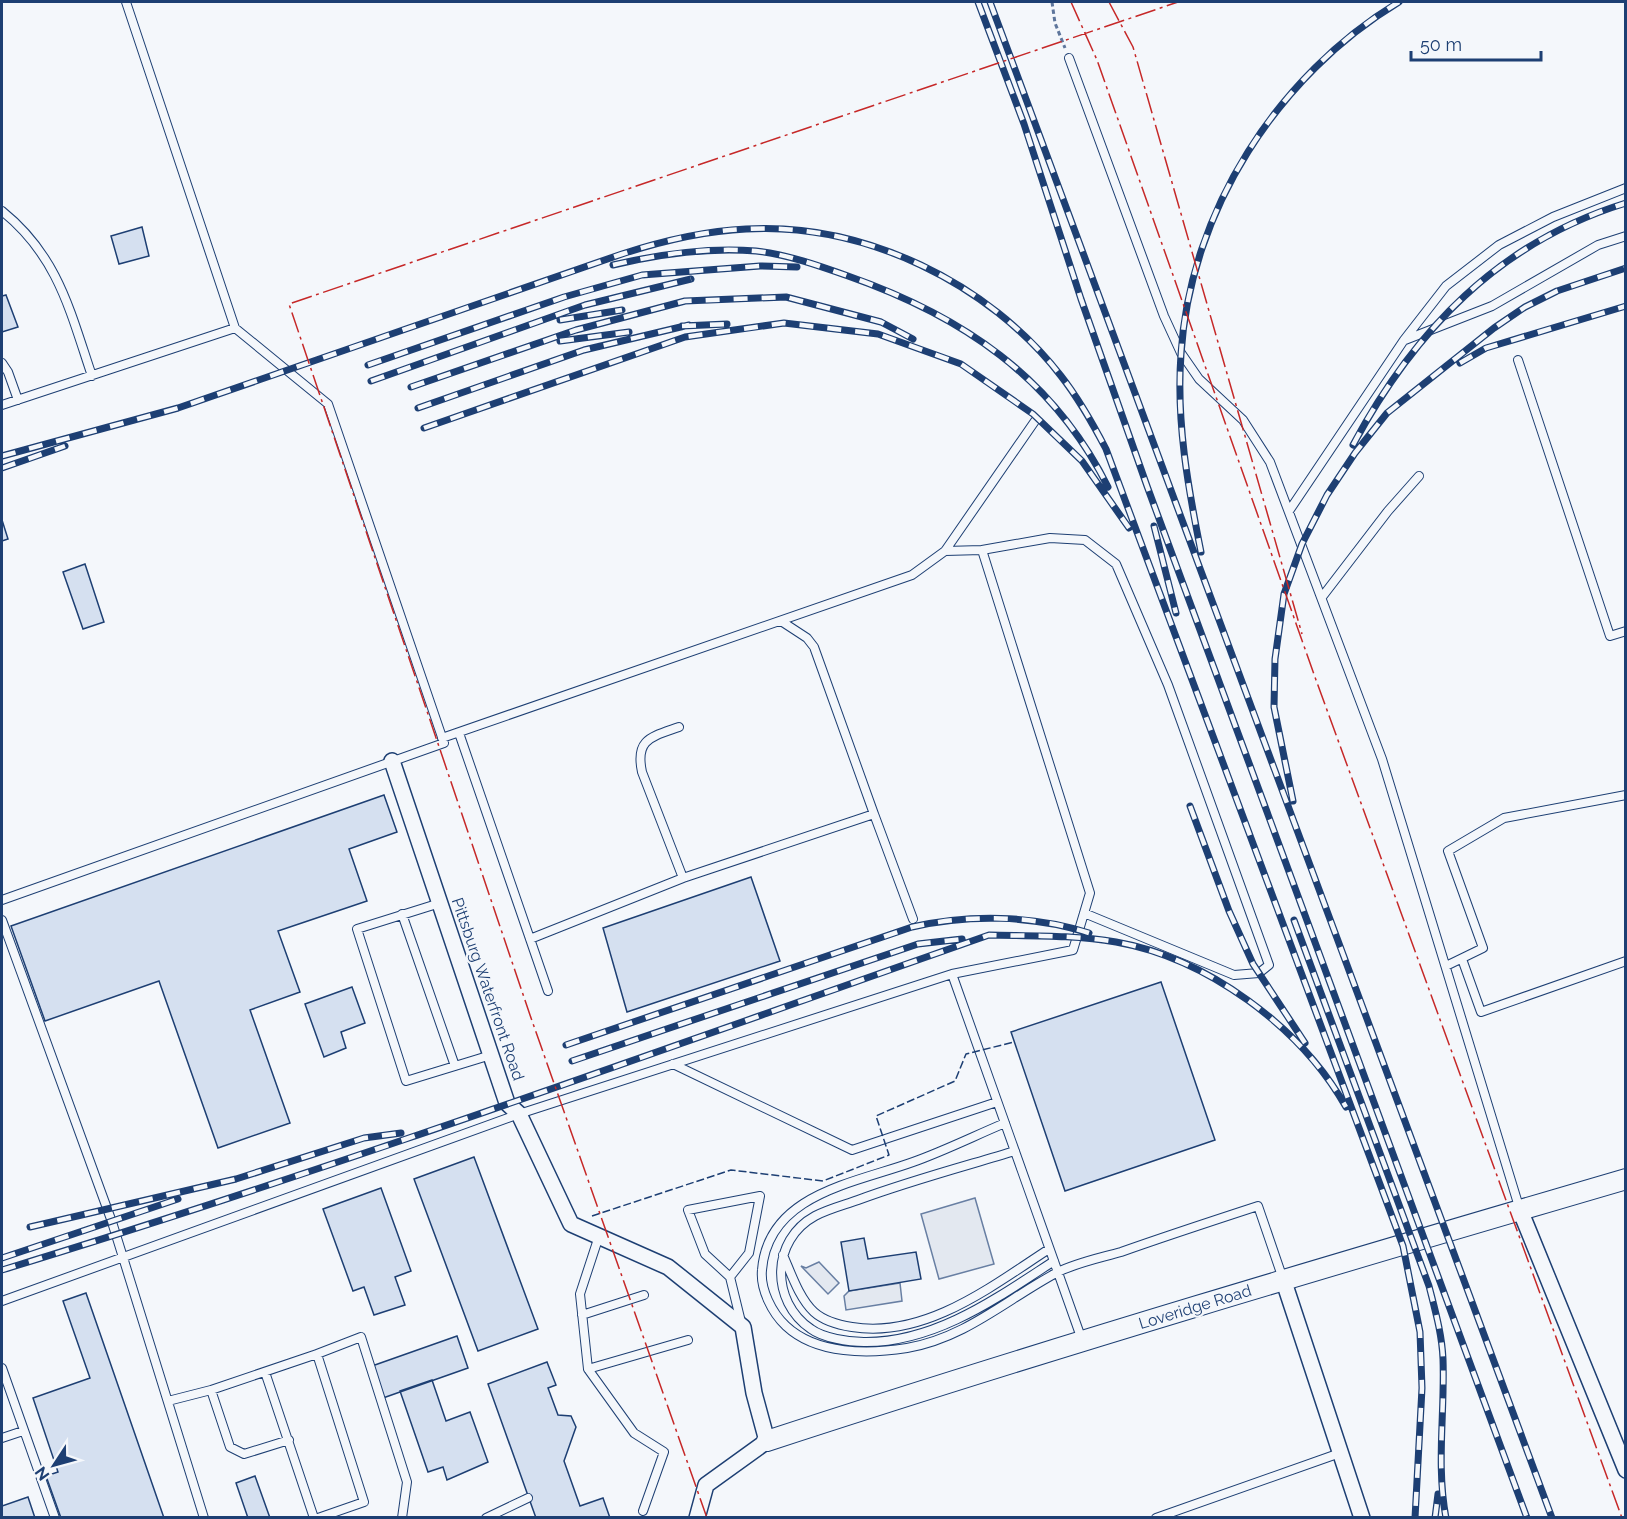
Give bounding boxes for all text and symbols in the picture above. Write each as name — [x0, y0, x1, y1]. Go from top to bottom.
scale bar — [1411, 24, 1542, 62]
text: 50 m — [1420, 34, 1462, 55]
street label: Pittsburg Waterfront Road — [448, 895, 528, 1083]
street label: Loveridge Road — [1136, 1281, 1254, 1333]
north arrow — [24, 1435, 84, 1495]
text: N — [31, 1463, 54, 1484]

